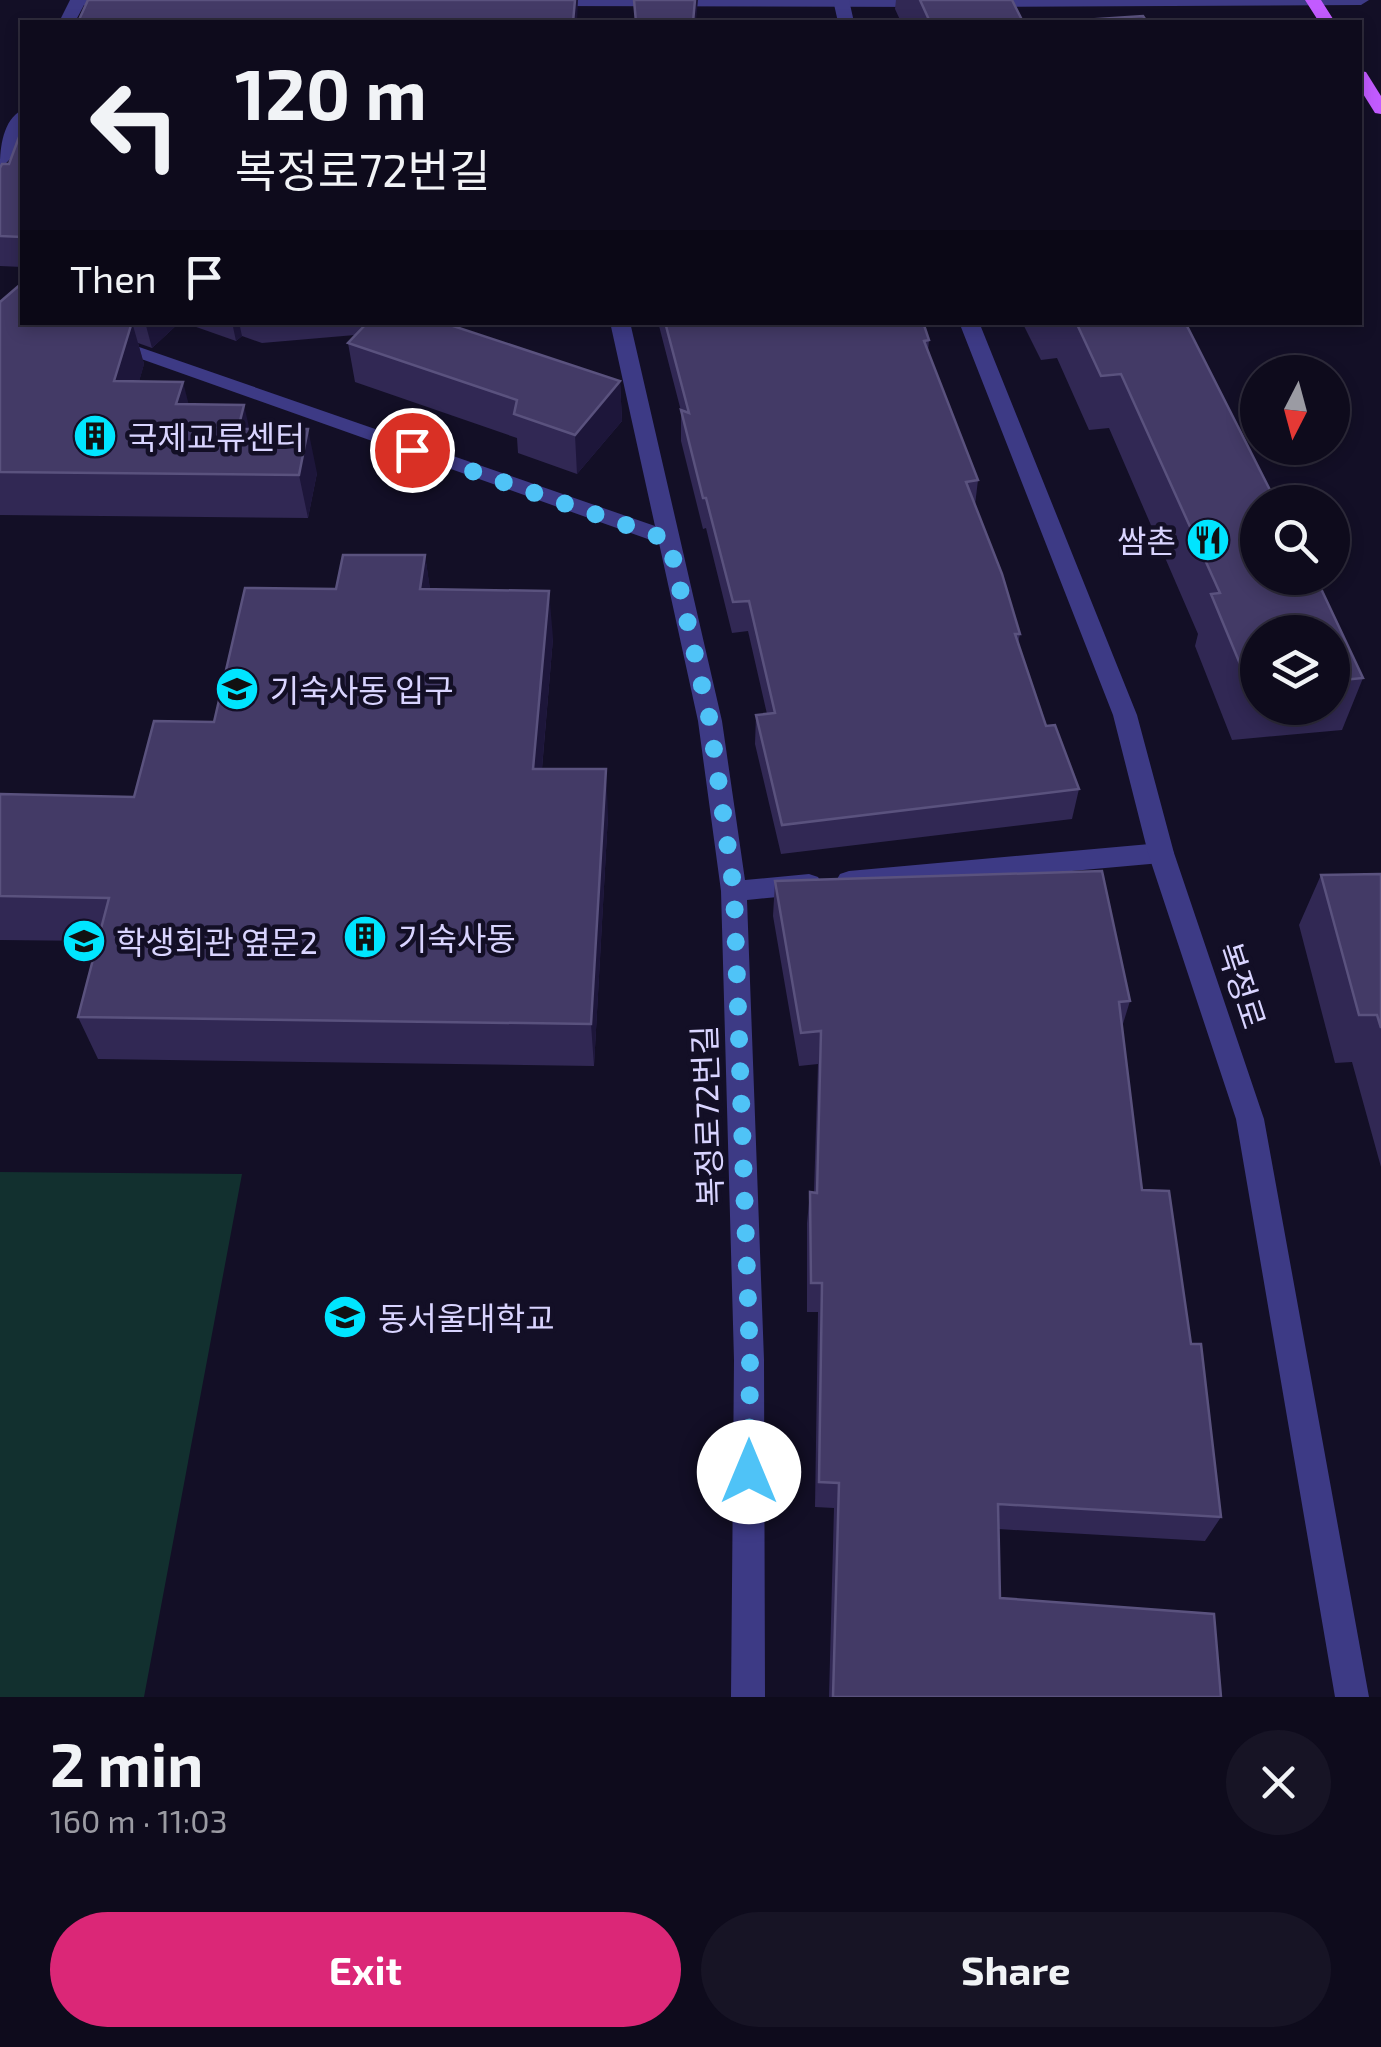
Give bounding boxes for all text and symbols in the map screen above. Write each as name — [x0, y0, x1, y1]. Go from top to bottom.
text: 120 m — [235, 50, 427, 134]
icon: left — [70, 60, 200, 190]
text: 복정로72번길 — [235, 142, 490, 196]
icon: arrive — [177, 250, 232, 305]
text: Then — [70, 255, 157, 301]
north arrow — [1240, 355, 1350, 465]
map controls — [1240, 355, 1350, 725]
pin — [370, 408, 455, 493]
building icon: 국제교류센터 — [72, 413, 118, 459]
place label: 국제교류센터 — [128, 417, 305, 455]
icon: arrive — [385, 423, 440, 478]
button: search — [1240, 485, 1350, 595]
restaurant icon: 쌈촌 — [1185, 517, 1231, 563]
place label: 쌈촌 — [1117, 521, 1176, 559]
button: layers — [1240, 615, 1350, 725]
school or university icon: 기숙사동 입구 — [214, 666, 260, 712]
place label: 기숙사동 입구 — [270, 670, 454, 708]
building icon: 기숙사동 — [342, 914, 388, 960]
school or university icon: 학생회관 옆문2 — [61, 918, 107, 964]
place label: 기숙사동 — [398, 918, 516, 956]
place label: 학생회관 옆문2 — [116, 922, 318, 960]
street label: 복정로 — [1211, 937, 1275, 1033]
street label: 복정로72번길 — [684, 1025, 728, 1207]
school or university icon: 동서울대학교 — [322, 1294, 368, 1340]
place label: 동서울대학교 — [378, 1298, 555, 1336]
position arrow — [697, 1420, 801, 1524]
text: 2 min — [50, 1727, 203, 1799]
button: close — [1226, 1730, 1331, 1835]
text: 160 m · 11:03 — [50, 1801, 227, 1839]
button: Exit — [50, 1912, 681, 2027]
button: Share — [701, 1912, 1331, 2027]

